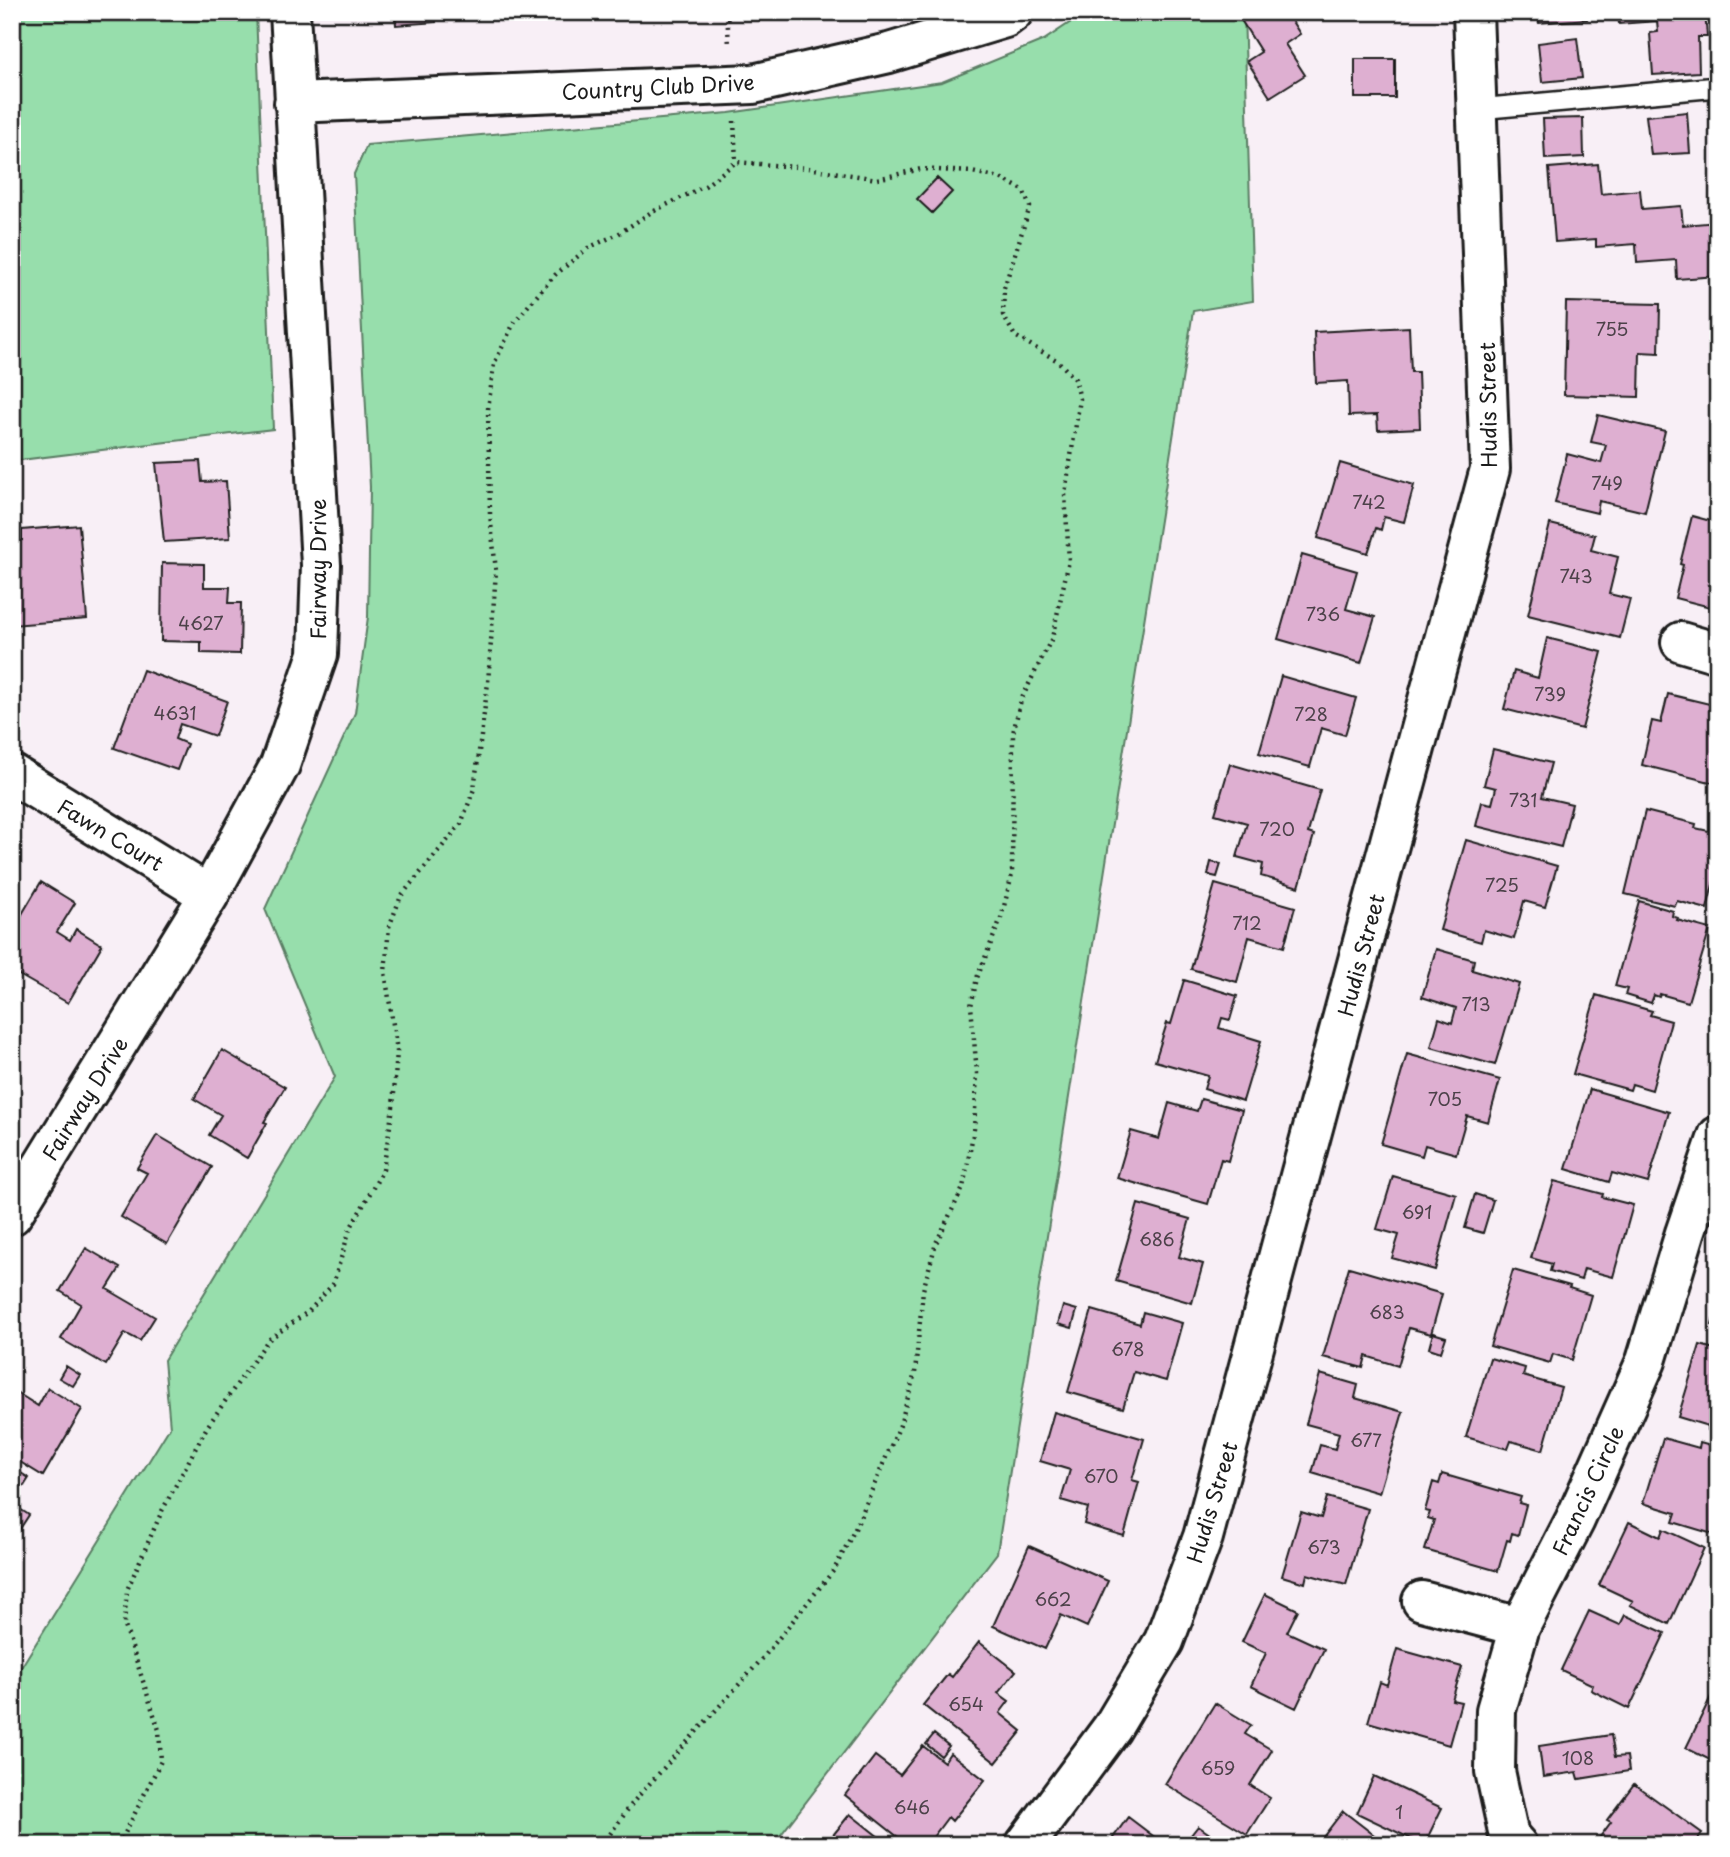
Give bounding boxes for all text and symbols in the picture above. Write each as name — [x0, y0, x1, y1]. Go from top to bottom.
street label: Country Club Drive — [561, 65, 755, 107]
house number: 755 — [1596, 315, 1628, 342]
street label: Hudis Street — [1470, 342, 1504, 468]
house number: 749 — [1591, 469, 1623, 496]
house number: 742 — [1352, 488, 1386, 515]
street label: Fairway Drive — [301, 498, 333, 640]
house number: 743 — [1559, 562, 1593, 589]
house number: 736 — [1306, 600, 1340, 627]
house number: 4627 — [178, 609, 224, 636]
house number: 739 — [1534, 680, 1566, 707]
house number: 4631 — [153, 699, 197, 726]
house number: 728 — [1294, 700, 1328, 727]
house number: 731 — [1509, 786, 1537, 813]
street label: Fawn Court — [52, 790, 170, 878]
house number: 720 — [1259, 815, 1295, 842]
house number: 725 — [1485, 871, 1519, 898]
street label: Hudis Street — [1328, 890, 1392, 1020]
house number: 712 — [1232, 909, 1262, 936]
house number: 713 — [1461, 990, 1491, 1017]
street label: Fairway Drive — [33, 1030, 135, 1166]
house number: 705 — [1428, 1085, 1462, 1112]
house number: 691 — [1402, 1198, 1432, 1225]
house number: 686 — [1139, 1225, 1175, 1252]
house number: 683 — [1369, 1298, 1405, 1325]
house number: 678 — [1111, 1335, 1145, 1362]
street label: Francis Circle — [1543, 1420, 1631, 1560]
house number: 677 — [1350, 1426, 1382, 1453]
street label: Hudis Street — [1177, 1437, 1245, 1567]
house number: 670 — [1084, 1462, 1118, 1489]
house number: 673 — [1307, 1533, 1341, 1560]
house number: 662 — [1034, 1585, 1072, 1612]
house number: 654 — [948, 1690, 984, 1717]
house number: 108 — [1562, 1744, 1594, 1771]
house number: 659 — [1201, 1754, 1235, 1781]
house number: 646 — [894, 1793, 930, 1820]
house number: 1 — [1395, 1798, 1403, 1825]

